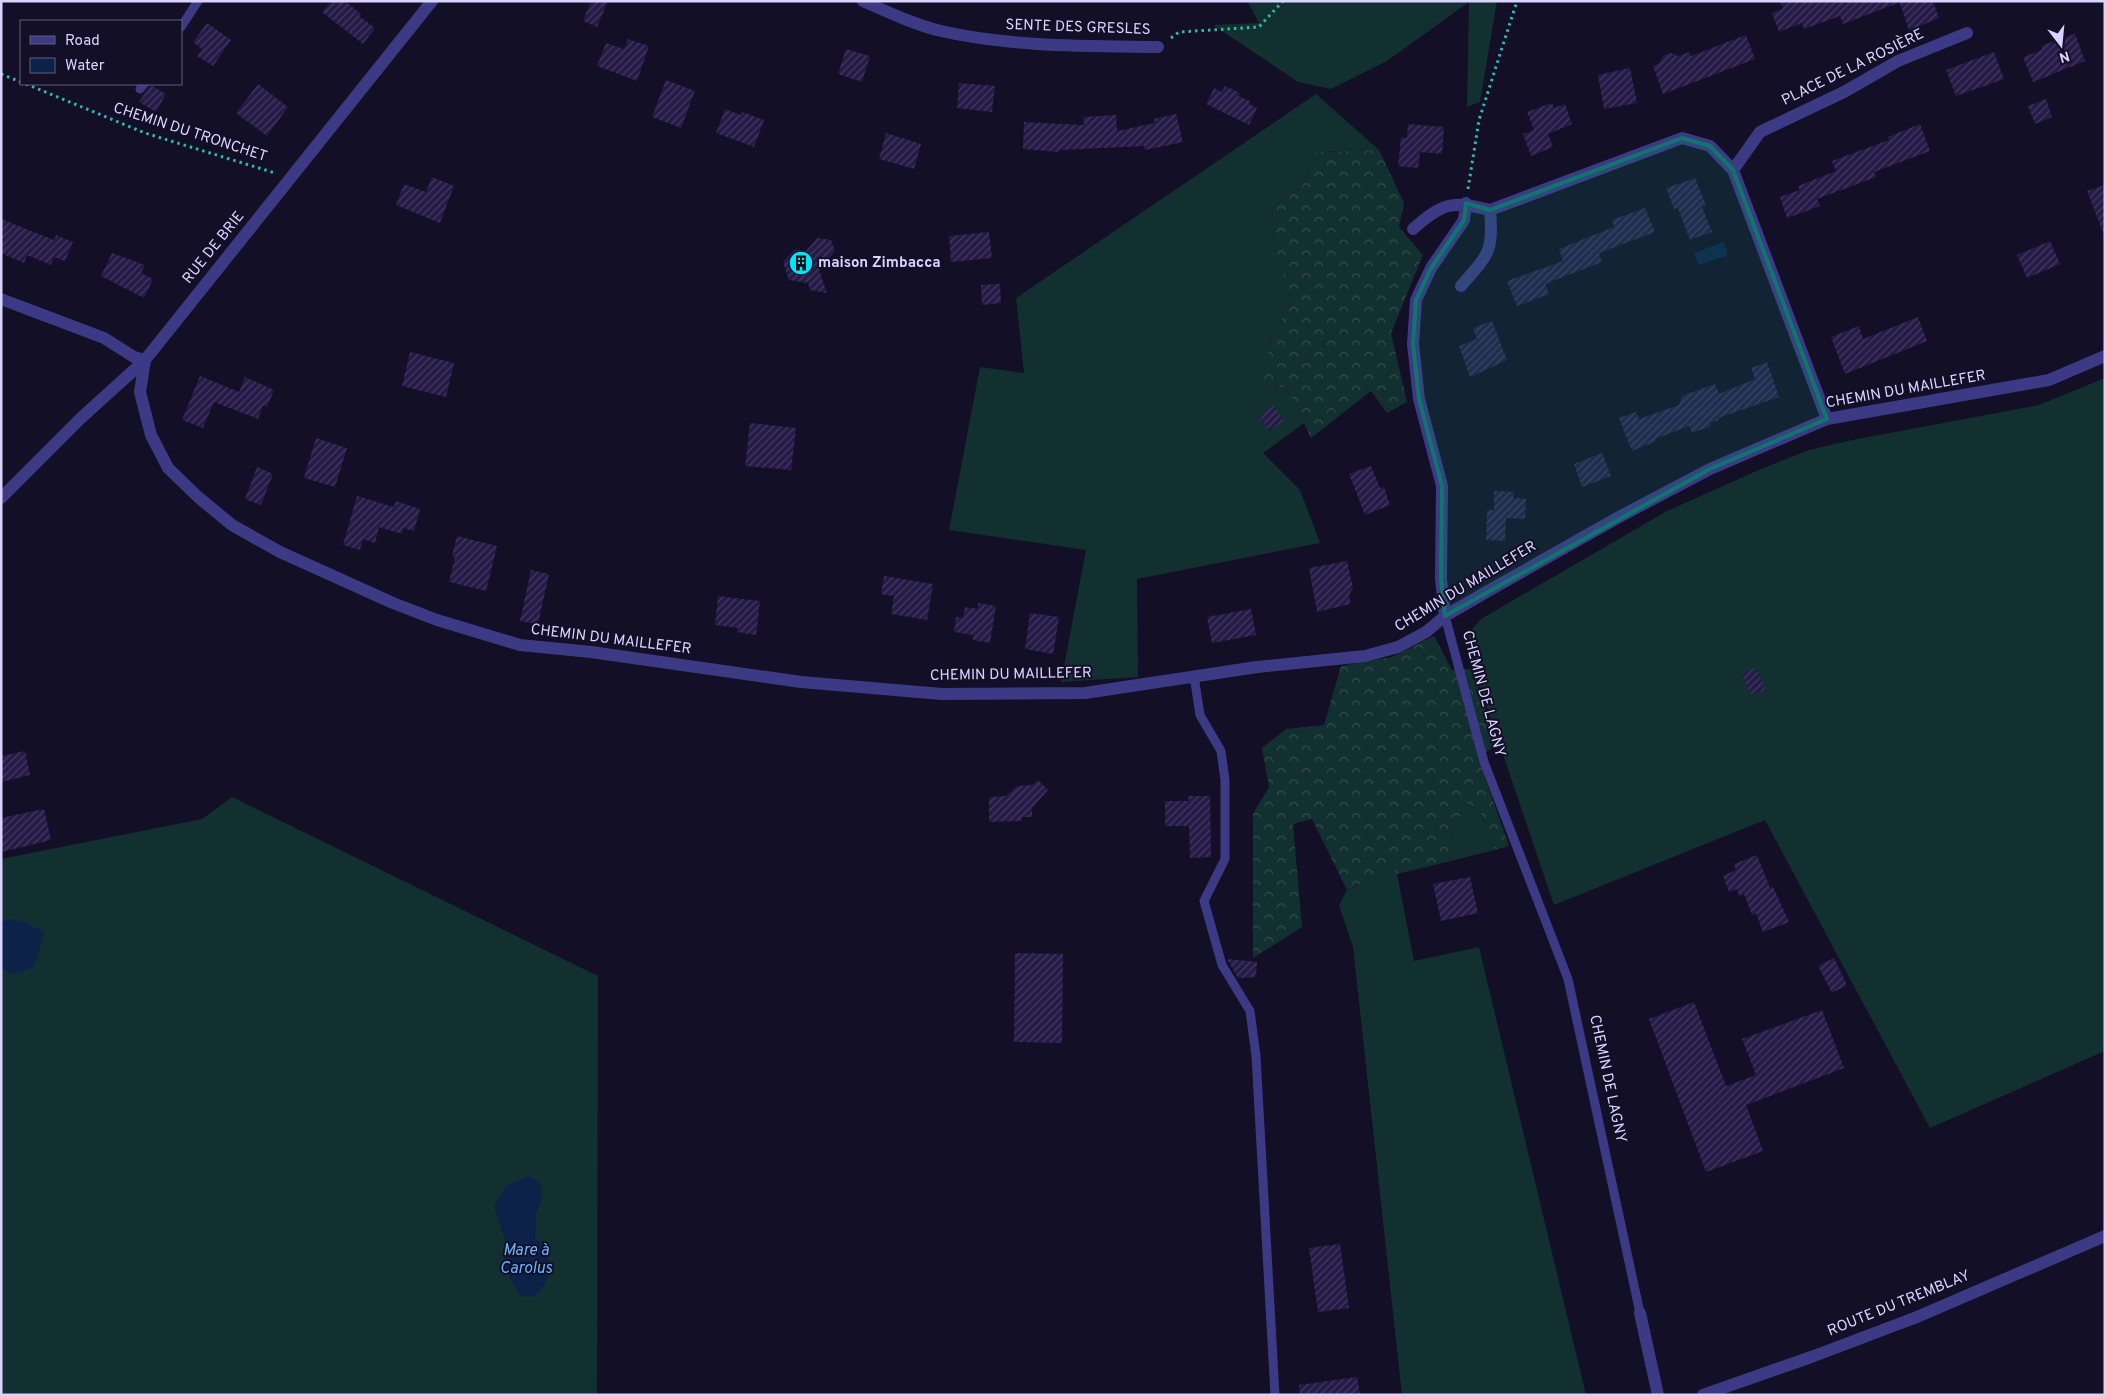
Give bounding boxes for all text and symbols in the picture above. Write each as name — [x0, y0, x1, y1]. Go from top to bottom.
street label: SENTE DES GRESLES — [1005, 16, 1151, 40]
legend — [20, 20, 182, 85]
north arrow — [2036, 20, 2086, 70]
street label: PLACE DE LA ROSIÈRE — [1778, 24, 1927, 111]
text: Road — [65, 32, 100, 51]
text: N — [2057, 46, 2071, 66]
text: Water — [65, 57, 105, 76]
street label: CHEMIN DU TRONCHET — [111, 99, 269, 167]
street label: RUE DE BRIE — [179, 208, 249, 288]
building icon: maison Zimbacca — [788, 250, 814, 276]
place label: maison Zimbacca — [818, 254, 941, 273]
street label: CHEMIN DU MAILLEFER — [1825, 367, 1987, 413]
street label: CHEMIN DU MAILLEFER — [1392, 537, 1540, 637]
street label: CHEMIN DU MAILLEFER — [529, 621, 693, 659]
street label: CHEMIN DE LAGNY — [1457, 629, 1509, 760]
street label: CHEMIN DU MAILLEFER — [930, 664, 1092, 686]
street label: CHEMIN DE LAGNY — [1584, 1013, 1630, 1145]
water label: Mare à Carolus — [500, 1241, 553, 1279]
street label: ROUTE DU TREMBLAY — [1825, 1267, 1974, 1341]

